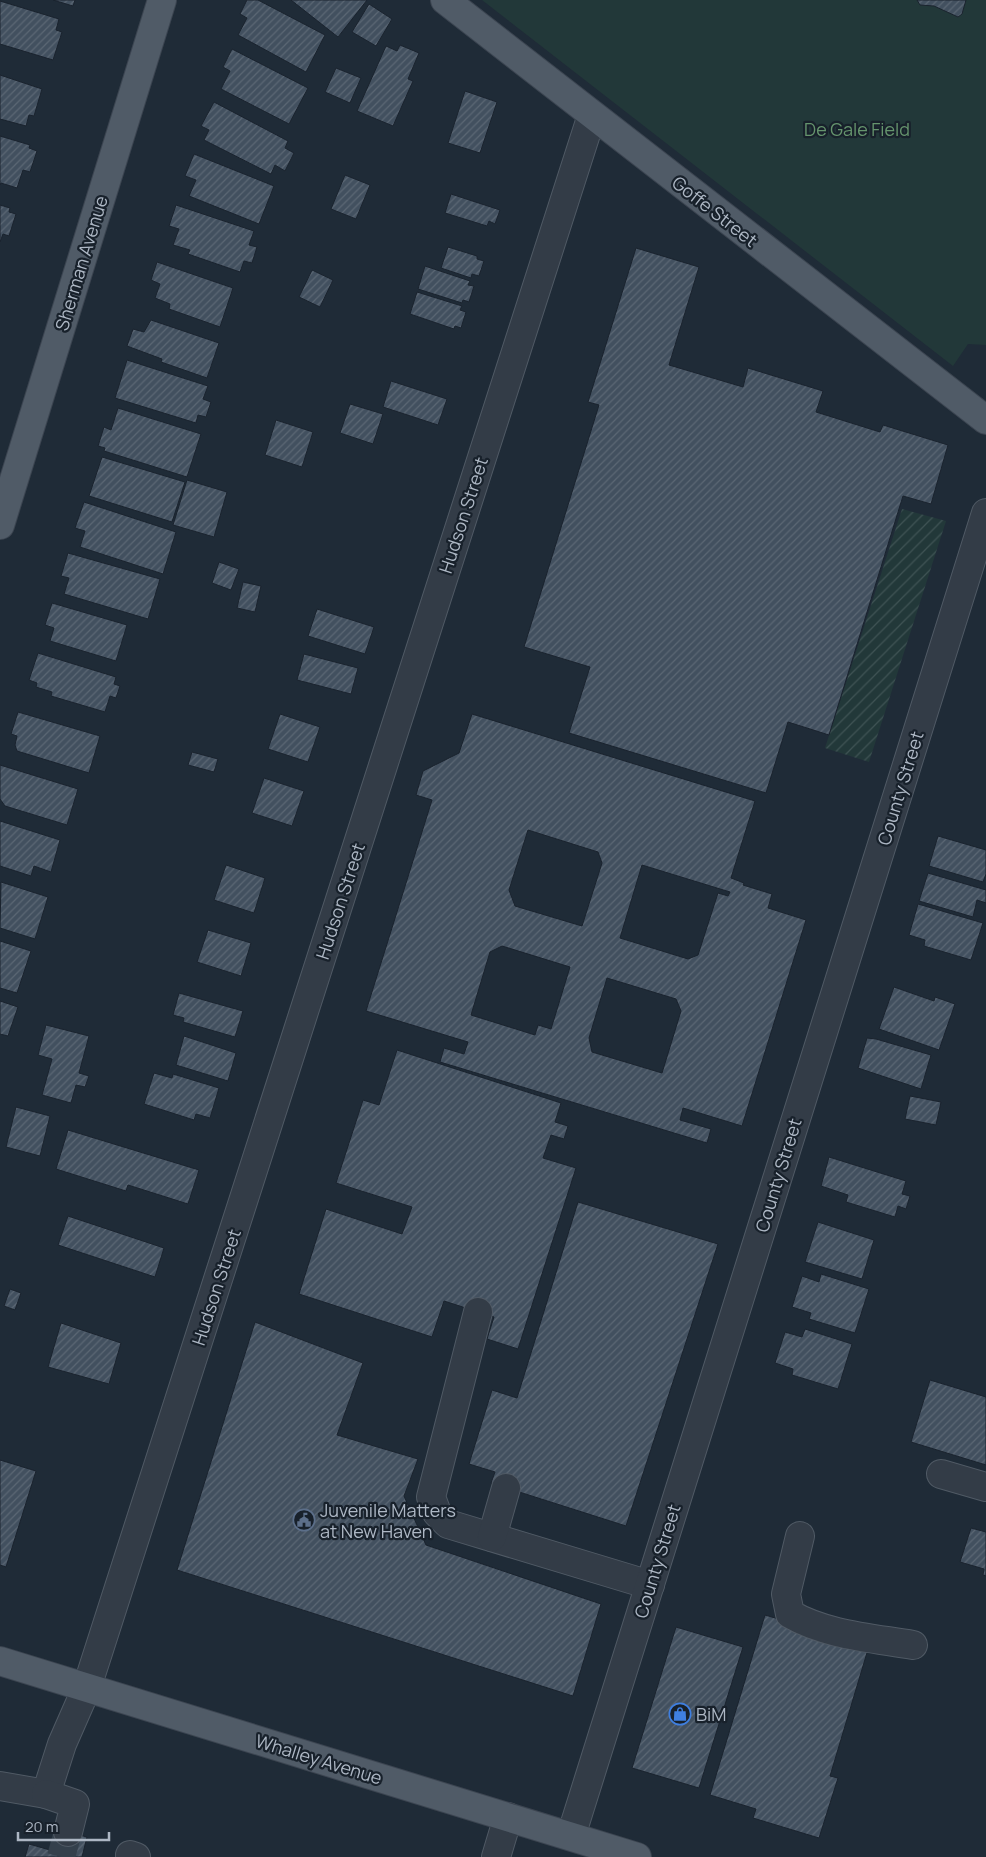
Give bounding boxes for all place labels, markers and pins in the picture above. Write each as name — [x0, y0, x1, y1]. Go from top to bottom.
place label: Juvenile Matters at New Haven — [320, 1498, 456, 1543]
public building icon: Juvenile Matters at New Haven — [292, 1508, 316, 1532]
shop icon: BiM — [668, 1702, 692, 1726]
place label: BiM — [696, 1702, 726, 1726]

